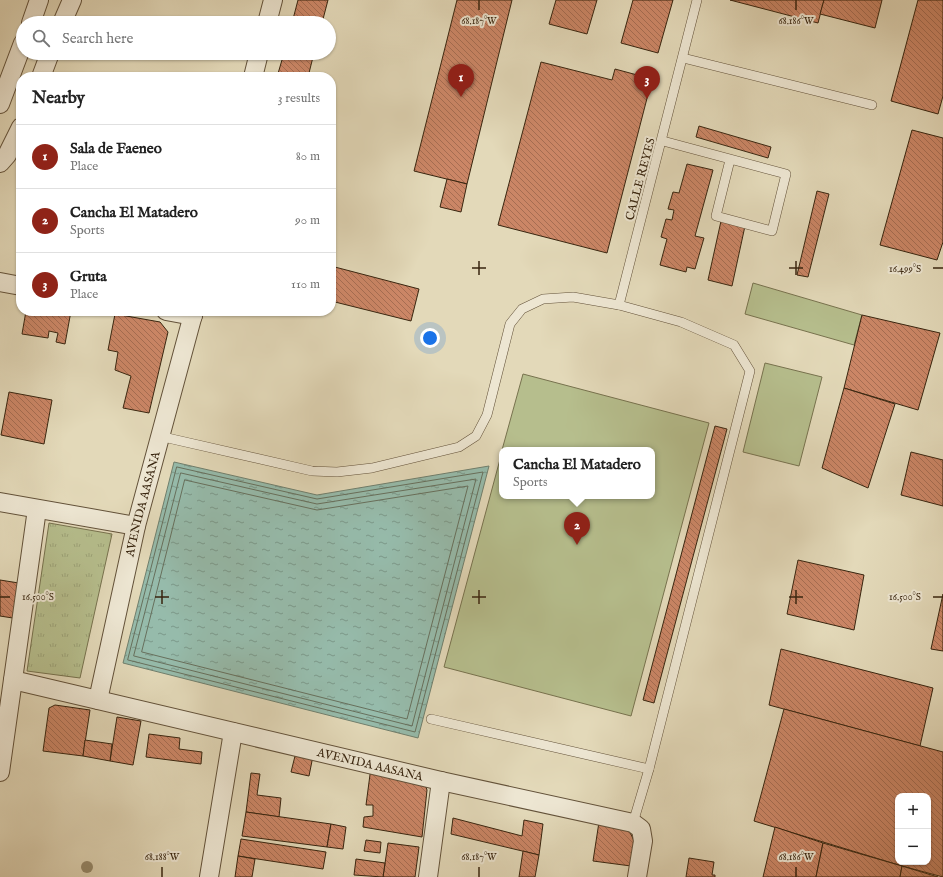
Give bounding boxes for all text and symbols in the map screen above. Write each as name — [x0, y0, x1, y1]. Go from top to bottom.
text: 68.187°W — [461, 15, 497, 28]
text: 68.186°W — [779, 15, 814, 28]
search box — [16, 16, 336, 60]
icon: search — [30, 27, 52, 49]
text: Search here — [62, 29, 133, 48]
pin: 1 — [448, 64, 474, 97]
pin: 3 — [634, 66, 660, 99]
text: Nearby — [32, 88, 85, 109]
text: 3 results — [278, 90, 320, 107]
street label: CALLE REYES — [622, 136, 659, 222]
text: Sala de Faeneo — [70, 139, 162, 158]
text: 1 — [43, 148, 47, 165]
text: 80 m — [296, 148, 320, 165]
text: Place — [70, 158, 98, 175]
text: Cancha El Matadero — [70, 203, 198, 222]
text: 2 — [42, 212, 48, 229]
text: 90 m — [295, 212, 320, 229]
text: Sports — [70, 222, 105, 239]
text: 16.499°S — [889, 263, 921, 276]
text: Gruta — [70, 267, 107, 286]
text: 3 — [43, 276, 47, 293]
text: 110 m — [291, 276, 320, 293]
text: Place — [70, 286, 98, 303]
your location — [420, 328, 440, 348]
popup — [499, 447, 655, 499]
street label: AVENIDA AASANA — [122, 449, 164, 559]
text: Cancha El Matadero — [513, 455, 641, 474]
text: Sports — [513, 474, 548, 491]
pin: 2 — [564, 512, 590, 545]
text: 16.500°S — [22, 591, 54, 604]
text: 16.500°S — [889, 591, 921, 604]
street label: AVENIDA AASANA — [315, 745, 425, 785]
map controls — [895, 793, 931, 865]
button: + — [895, 793, 931, 829]
button: − — [895, 829, 931, 865]
text: 68.188°W — [145, 851, 180, 864]
text: 68.187°W — [461, 851, 497, 864]
text: 68.186°W — [779, 851, 814, 864]

